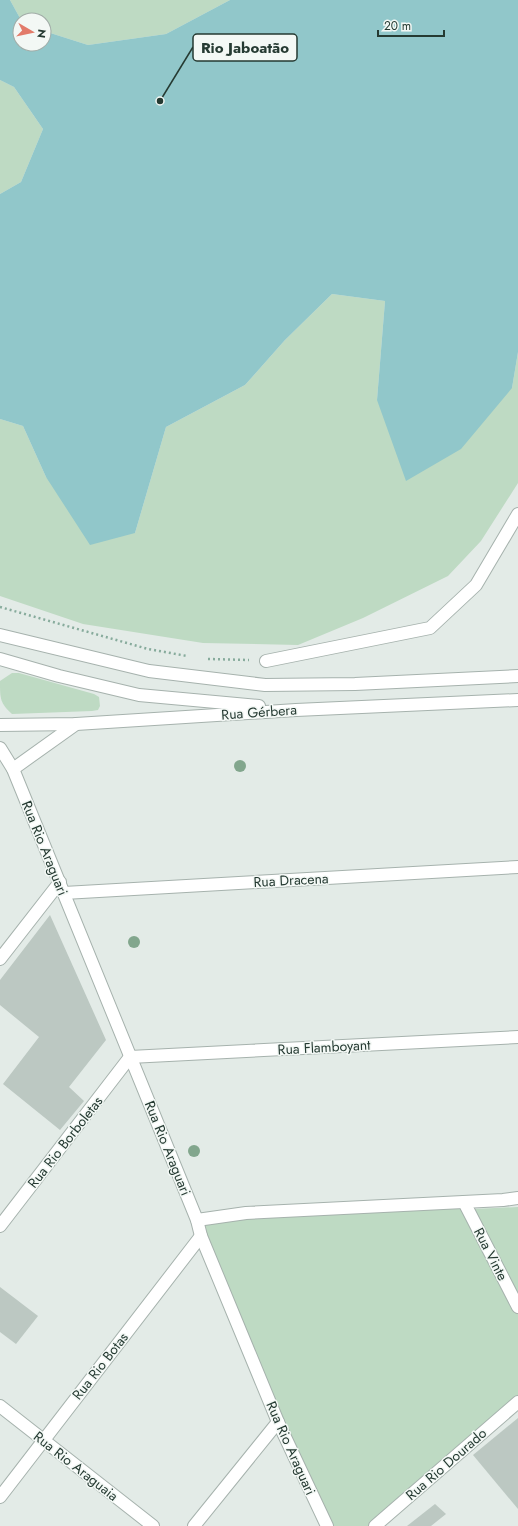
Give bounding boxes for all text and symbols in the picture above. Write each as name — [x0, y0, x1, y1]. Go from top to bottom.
north arrow — [12, 12, 52, 52]
scale bar — [378, 12, 444, 38]
text: 20 m — [384, 17, 411, 35]
text: N — [33, 28, 50, 39]
callout: Rio Jaboatão — [193, 34, 297, 61]
text: Rio Jaboatão — [201, 37, 289, 59]
street label: Rua Gérbera — [221, 699, 297, 725]
street label: Rua Rio Araguari — [17, 798, 73, 898]
street label: Rua Dracena — [253, 868, 329, 892]
street label: Rua Flamboyant — [277, 1035, 372, 1059]
street label: Rua Rio Borboletas — [23, 1092, 107, 1192]
street label: Rua Rio Araguari — [140, 1098, 196, 1198]
street label: Rua Vinte — [469, 1224, 513, 1284]
street label: Rua Rio Botas — [67, 1328, 133, 1404]
street label: Rua Rio Araguari — [261, 1398, 321, 1498]
street label: Rua Rio Dourado — [401, 1423, 491, 1505]
street label: Rua Rio Araguaia — [29, 1427, 123, 1505]

